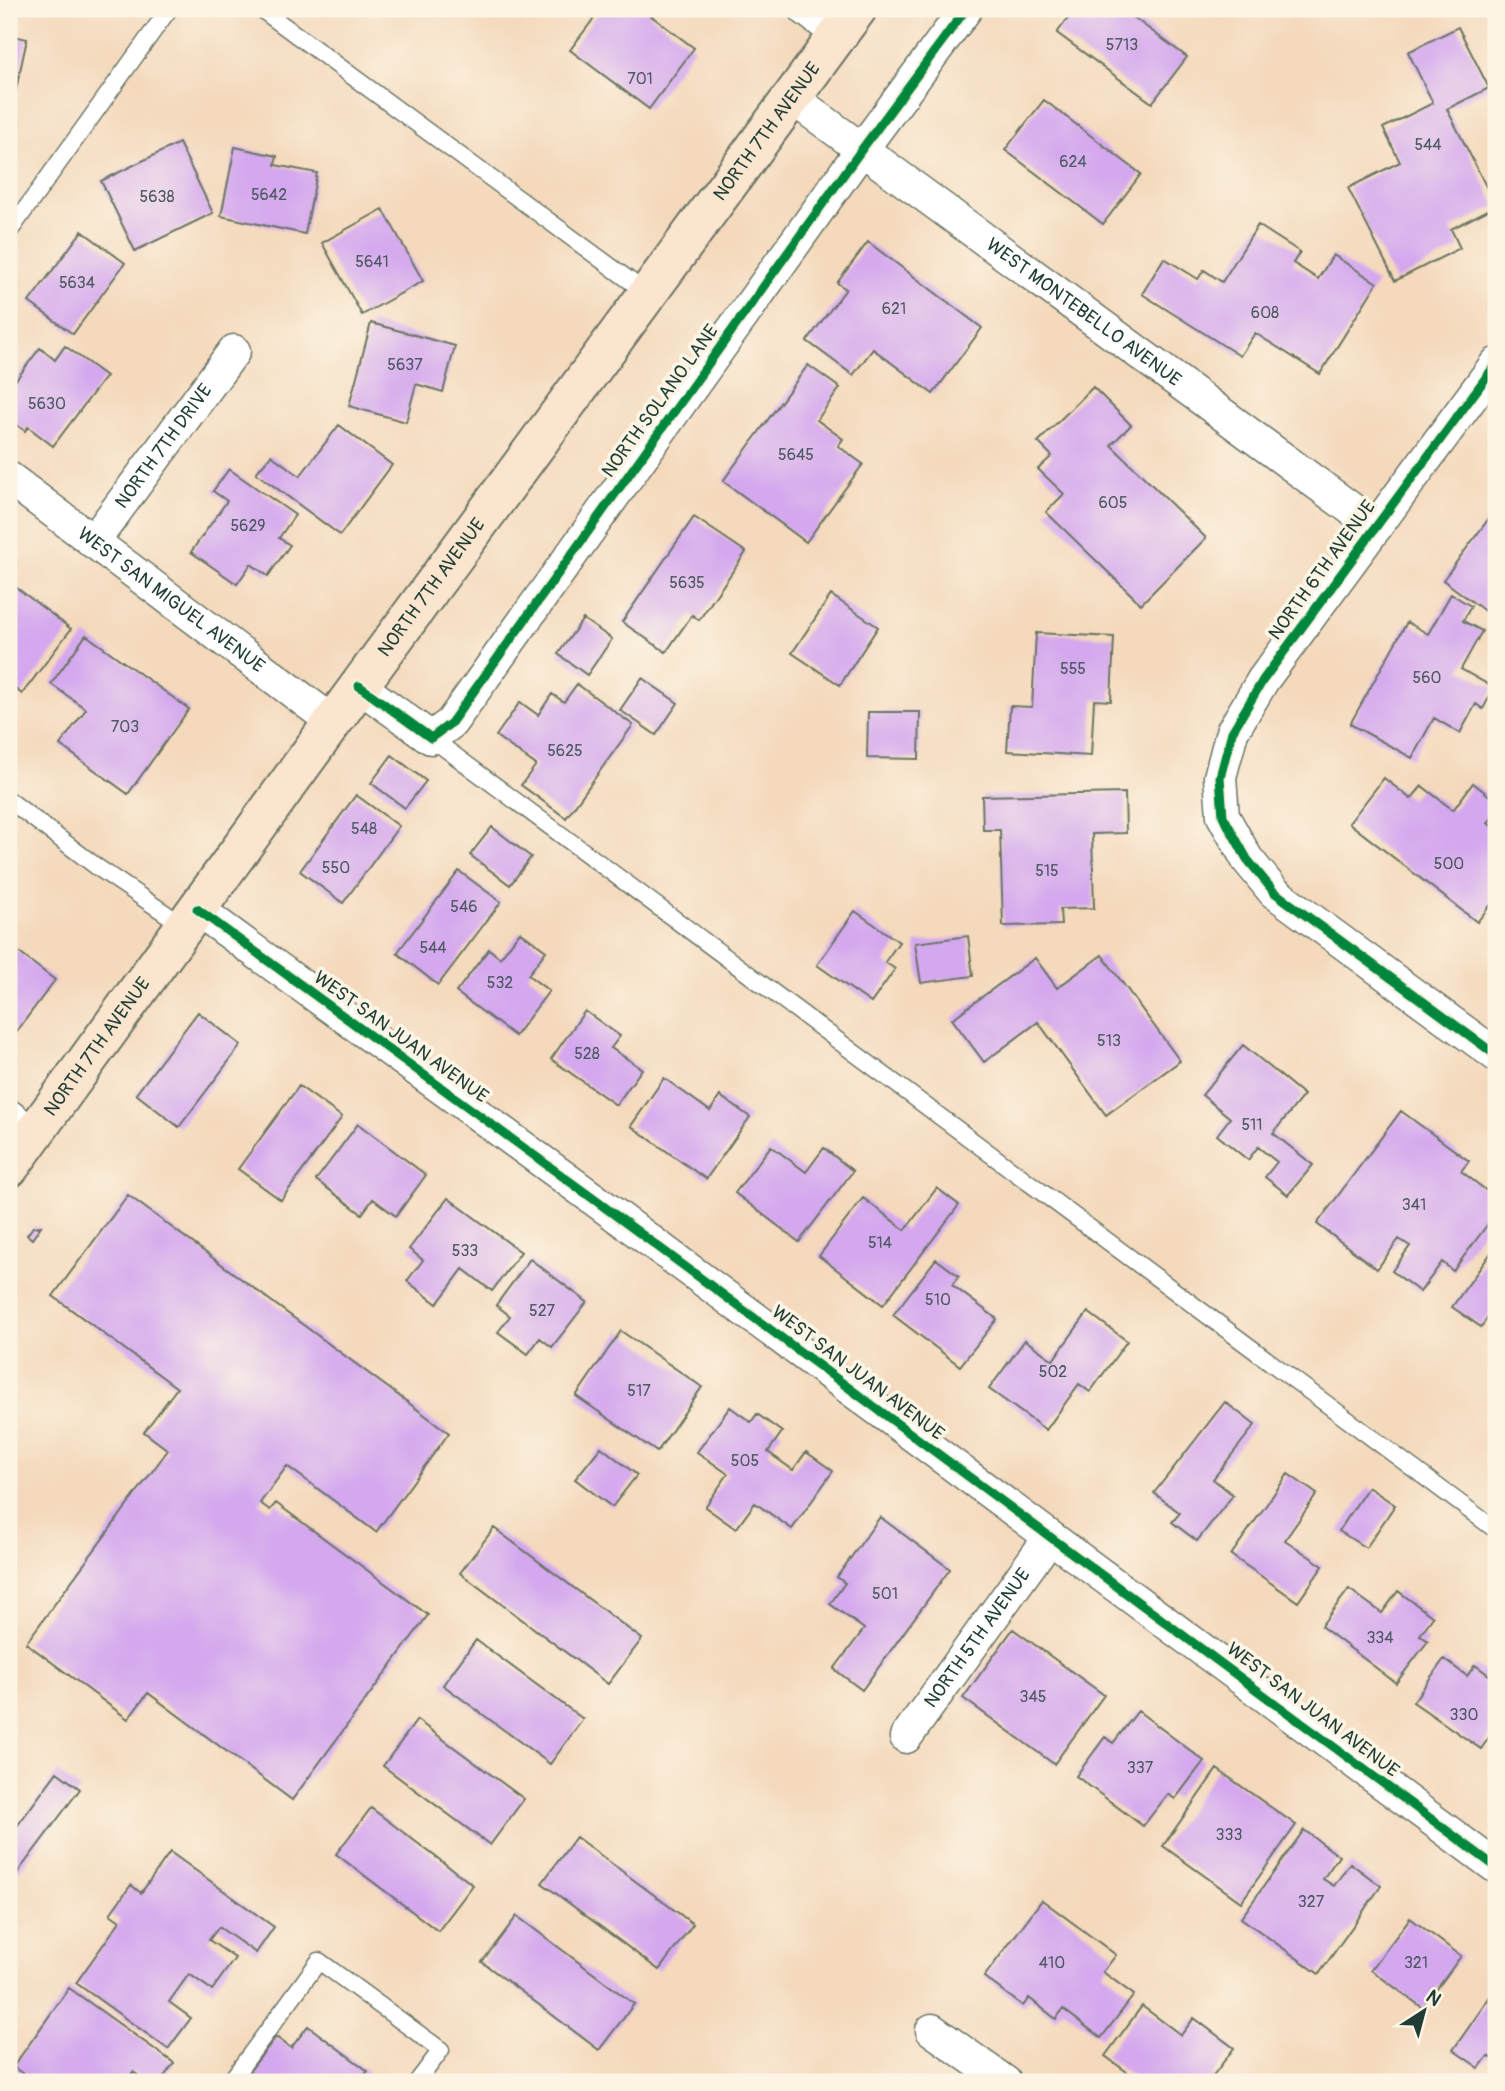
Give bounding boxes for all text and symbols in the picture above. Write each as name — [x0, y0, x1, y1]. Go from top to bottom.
house number: 5713 — [1106, 35, 1138, 55]
street label: NORTH 7TH AVENUE — [708, 57, 826, 206]
house number: 701 — [627, 69, 653, 89]
house number: 544 — [1414, 135, 1442, 155]
house number: 624 — [1059, 152, 1087, 172]
house number: 5642 — [251, 185, 287, 205]
house number: 5638 — [140, 187, 174, 207]
street label: WEST MONTEBELLO AVENUE — [982, 233, 1186, 392]
house number: 5641 — [355, 252, 389, 272]
house number: 5634 — [59, 273, 95, 293]
house number: 621 — [882, 299, 906, 319]
house number: 608 — [1251, 303, 1279, 323]
street label: NORTH SOLANO LANE — [596, 320, 724, 482]
house number: 5637 — [387, 355, 423, 375]
street label: NORTH 7TH DRIVE — [110, 379, 218, 513]
house number: 5630 — [28, 394, 66, 414]
house number: 5645 — [778, 445, 814, 465]
house number: 605 — [1099, 493, 1127, 513]
street label: NORTH 6TH AVENUE — [1263, 495, 1381, 645]
street label: NORTH 7TH AVENUE — [373, 513, 490, 662]
house number: 5629 — [230, 516, 266, 536]
street label: WEST SAN MIGUEL AVENUE — [73, 522, 270, 678]
house number: 5635 — [669, 573, 705, 593]
house number: 555 — [1060, 659, 1086, 679]
house number: 560 — [1413, 668, 1442, 688]
house number: 703 — [111, 717, 139, 737]
house number: 5625 — [547, 741, 583, 761]
house number: 548 — [351, 819, 377, 839]
house number: 500 — [1434, 854, 1464, 874]
house number: 550 — [322, 858, 350, 878]
house number: 515 — [1035, 861, 1059, 881]
house number: 546 — [450, 897, 478, 917]
house number: 544 — [419, 938, 447, 958]
street label: WEST SAN JUAN AVENUE — [309, 966, 493, 1108]
street label: NORTH 7TH AVENUE — [39, 972, 156, 1121]
house number: 532 — [487, 973, 513, 993]
house number: 513 — [1097, 1031, 1121, 1051]
house number: 528 — [574, 1044, 600, 1064]
house number: 511 — [1241, 1115, 1263, 1135]
house number: 341 — [1402, 1195, 1426, 1215]
house number: 514 — [868, 1233, 892, 1253]
house number: 533 — [452, 1241, 478, 1261]
house number: 510 — [925, 1290, 951, 1310]
street label: WEST SAN JUAN AVENUE — [767, 1300, 949, 1446]
house number: 527 — [529, 1301, 556, 1321]
house number: 502 — [1039, 1362, 1067, 1382]
house number: 517 — [627, 1381, 651, 1401]
house number: 505 — [731, 1451, 759, 1471]
street label: NORTH 5TH AVENUE — [919, 1563, 1036, 1713]
house number: 501 — [872, 1584, 898, 1604]
house number: 334 — [1366, 1628, 1394, 1648]
street label: WEST SAN JUAN AVENUE — [1222, 1637, 1404, 1783]
house number: 345 — [1020, 1687, 1046, 1707]
house number: 330 — [1450, 1705, 1478, 1725]
house number: 337 — [1127, 1758, 1154, 1778]
house number: 333 — [1216, 1825, 1242, 1845]
house number: 327 — [1298, 1892, 1325, 1912]
house number: 410 — [1039, 1953, 1065, 1973]
house number: 321 — [1404, 1953, 1428, 1973]
north arrow — [1390, 1976, 1460, 2046]
text: N — [1421, 1985, 1446, 2012]

